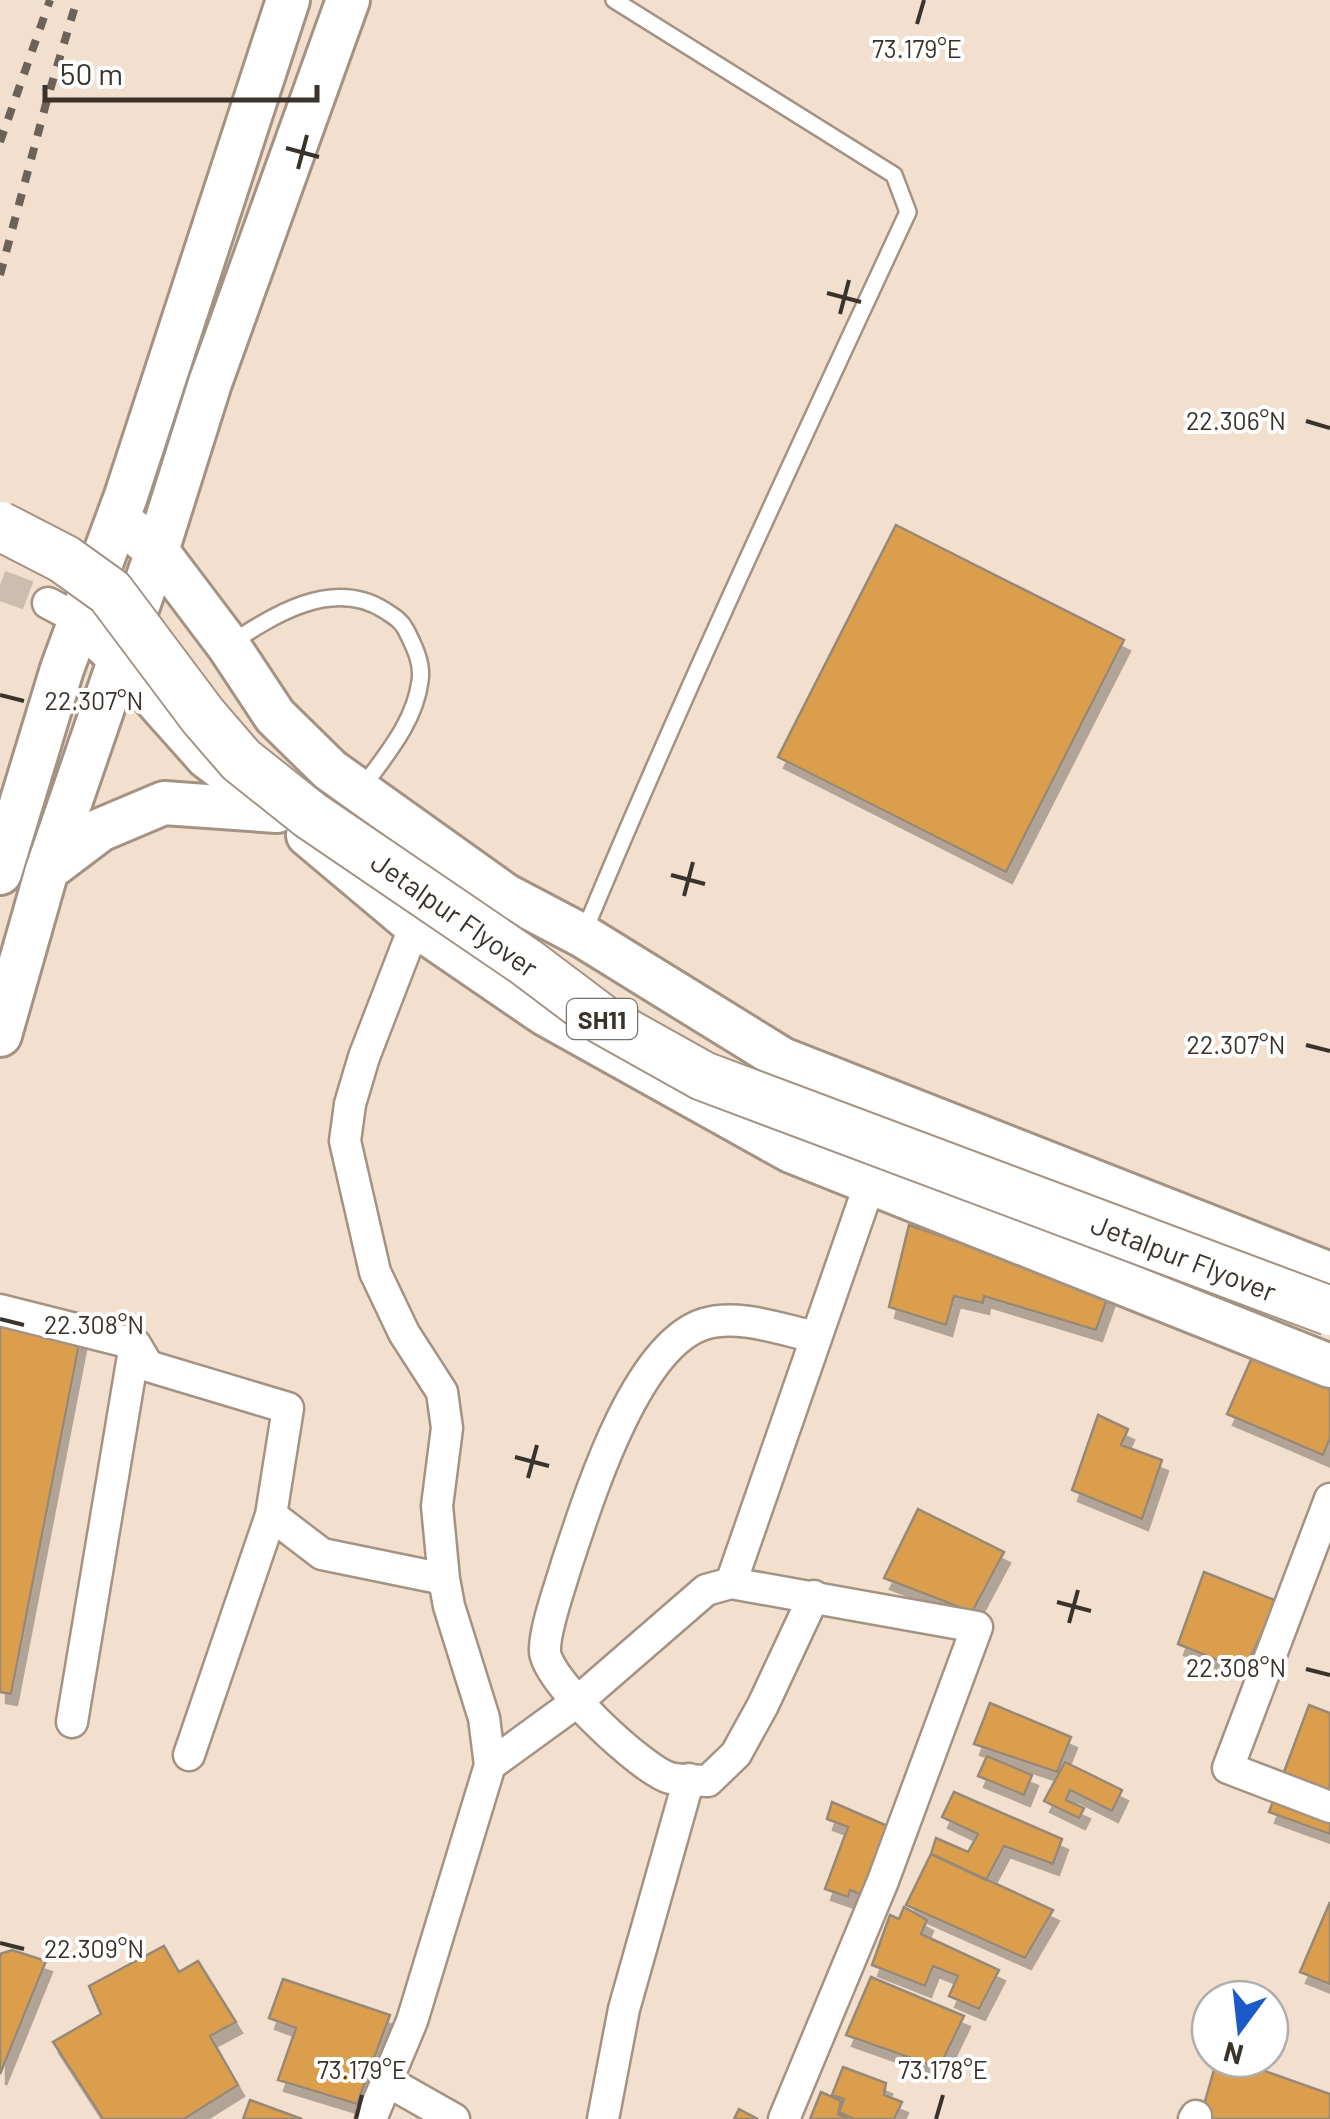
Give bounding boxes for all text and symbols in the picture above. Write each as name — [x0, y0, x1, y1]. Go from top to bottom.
text: 73.179°E — [872, 33, 962, 63]
scale bar — [45, 40, 318, 102]
text: 50 m — [60, 55, 123, 91]
text: 22.306°N — [1186, 405, 1286, 435]
text: 22.307°N — [44, 685, 144, 715]
street label: Jetalpur Flyover — [365, 844, 545, 984]
road number: SH11 — [567, 999, 637, 1039]
text: 22.307°N — [1186, 1029, 1286, 1059]
street label: Jetalpur Flyover — [1087, 1206, 1281, 1308]
text: 22.308°N — [44, 1309, 144, 1339]
text: 22.308°N — [1186, 1652, 1286, 1682]
text: 22.309°N — [44, 1933, 144, 1963]
north arrow — [1190, 1979, 1290, 2079]
text: N — [1220, 2035, 1247, 2073]
text: 73.179°E — [317, 2054, 407, 2084]
text: 73.178°E — [898, 2054, 988, 2084]

